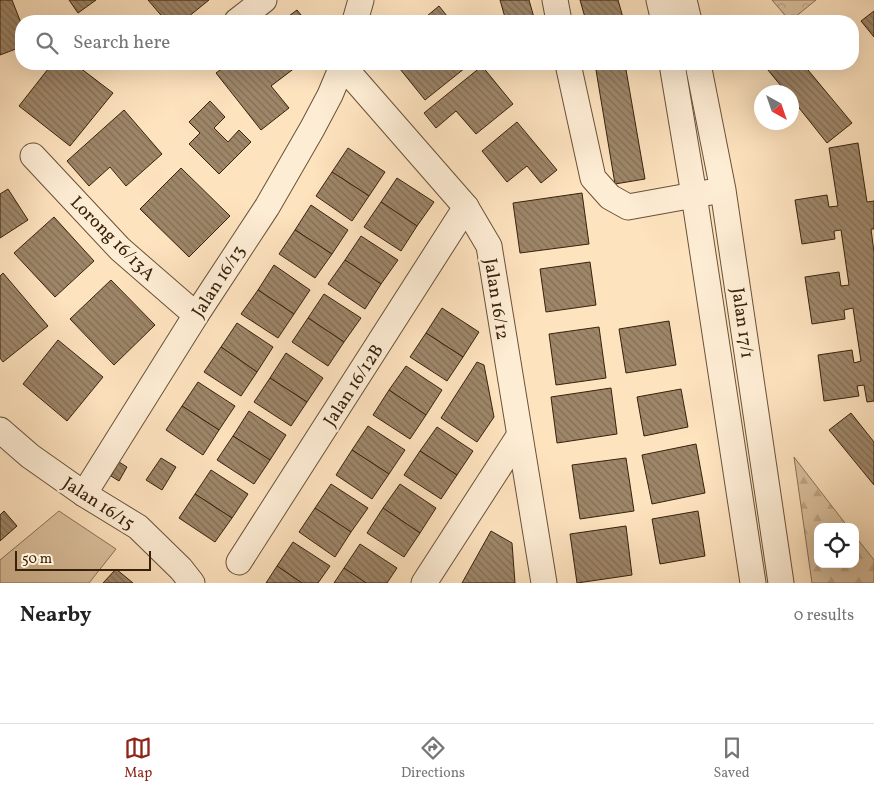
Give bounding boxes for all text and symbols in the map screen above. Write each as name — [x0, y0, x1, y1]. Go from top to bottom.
search box — [15, 15, 859, 70]
icon: search — [33, 29, 61, 57]
text: Search here — [73, 30, 170, 56]
north arrow — [754, 85, 799, 130]
street label: Lorong 16/13A — [64, 191, 160, 287]
street label: Jalan 16/13 — [186, 241, 252, 323]
street label: Jalan 16/12 — [477, 257, 514, 342]
street label: Jalan 17/1 — [724, 286, 759, 360]
street label: Jalan 16/12B — [318, 340, 390, 432]
street label: Jalan 16/15 — [57, 472, 139, 537]
map controls — [814, 523, 859, 568]
button: locate — [814, 523, 859, 568]
scale bar — [15, 548, 151, 571]
text: 50 m — [22, 550, 52, 569]
text: Nearby — [20, 601, 91, 630]
text: 0 results — [794, 605, 854, 627]
tab: Map — [124, 734, 152, 783]
tab: Directions — [401, 734, 465, 783]
tab: Saved — [714, 734, 750, 783]

